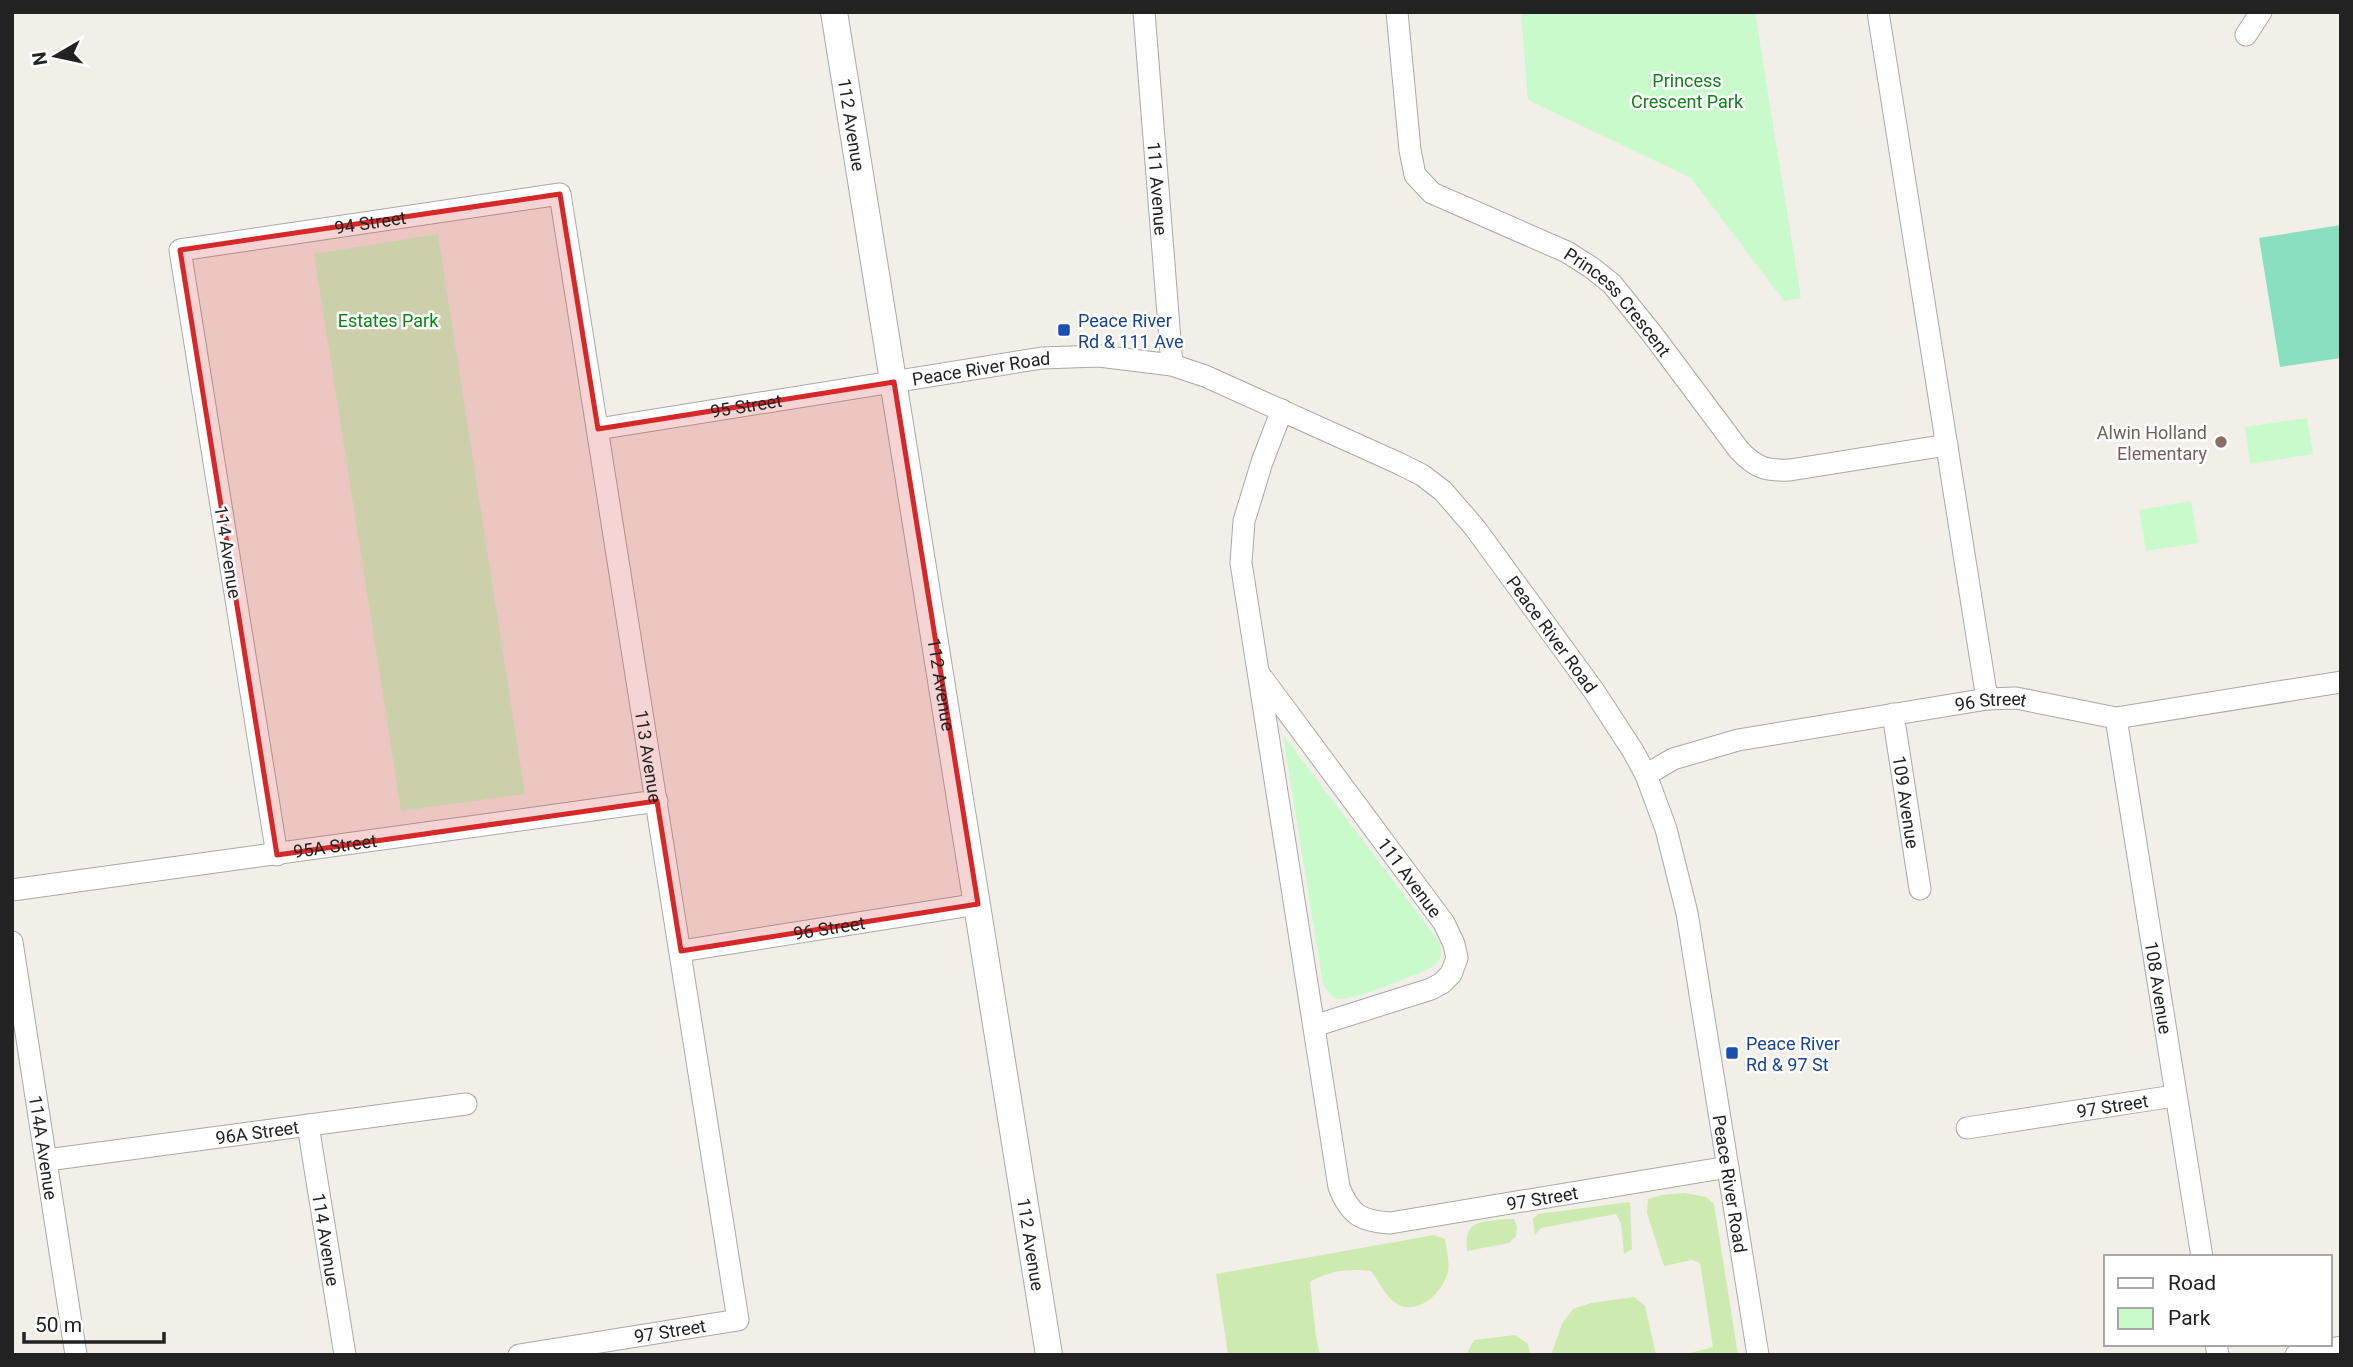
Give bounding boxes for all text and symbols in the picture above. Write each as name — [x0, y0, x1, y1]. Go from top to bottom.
north arrow — [21, 21, 91, 91]
text: N — [27, 50, 52, 67]
park label: Princess Crescent Park — [1631, 70, 1744, 112]
street label: 112 Avenue — [834, 77, 870, 173]
street label: 111 Avenue — [1144, 141, 1172, 236]
street label: 94 Street — [333, 206, 408, 238]
street label: Princess Crescent — [1561, 243, 1676, 360]
park label: Estates Park — [338, 310, 439, 331]
place label: Peace River Rd & 111 Ave — [1078, 310, 1184, 352]
marker: Peace River Rd & 111 Ave — [1056, 322, 1072, 338]
street label: Peace River Road — [911, 347, 1051, 389]
street label: 95 Street — [709, 389, 784, 421]
place label: Alwin Holland Elementary — [2097, 422, 2207, 464]
marker: Alwin Holland Elementary — [2213, 434, 2229, 450]
street label: 114 Avenue — [210, 504, 246, 600]
street label: Peace River Road — [1503, 571, 1602, 696]
street label: 112 Avenue — [924, 636, 959, 732]
street label: 96 Street — [1953, 687, 2029, 715]
street label: 113 Avenue — [631, 708, 667, 804]
street label: 109 Avenue — [1889, 754, 1924, 850]
street label: 95A Street — [292, 829, 378, 862]
street label: 111 Avenue — [1374, 833, 1447, 921]
street label: 96 Street — [792, 912, 867, 944]
street label: 108 Avenue — [2141, 940, 2177, 1036]
place label: Peace River Rd & 97 St — [1746, 1033, 1840, 1075]
marker: Peace River Rd & 97 St — [1724, 1045, 1740, 1061]
street label: 97 Street — [2075, 1090, 2150, 1121]
street label: 114A Avenue — [25, 1094, 62, 1201]
street label: Peace River Road — [1709, 1113, 1752, 1254]
street label: 96A Street — [214, 1116, 300, 1148]
street label: 97 Street — [1505, 1182, 1580, 1214]
street label: 114 Avenue — [309, 1192, 344, 1287]
street label: 112 Avenue — [1014, 1196, 1049, 1292]
legend — [2104, 1255, 2332, 1346]
text: Road — [2168, 1271, 2216, 1295]
scale bar — [24, 1300, 164, 1344]
text: Park — [2168, 1306, 2211, 1330]
text: 50 m — [35, 1313, 82, 1337]
street label: 97 Street — [633, 1315, 707, 1347]

